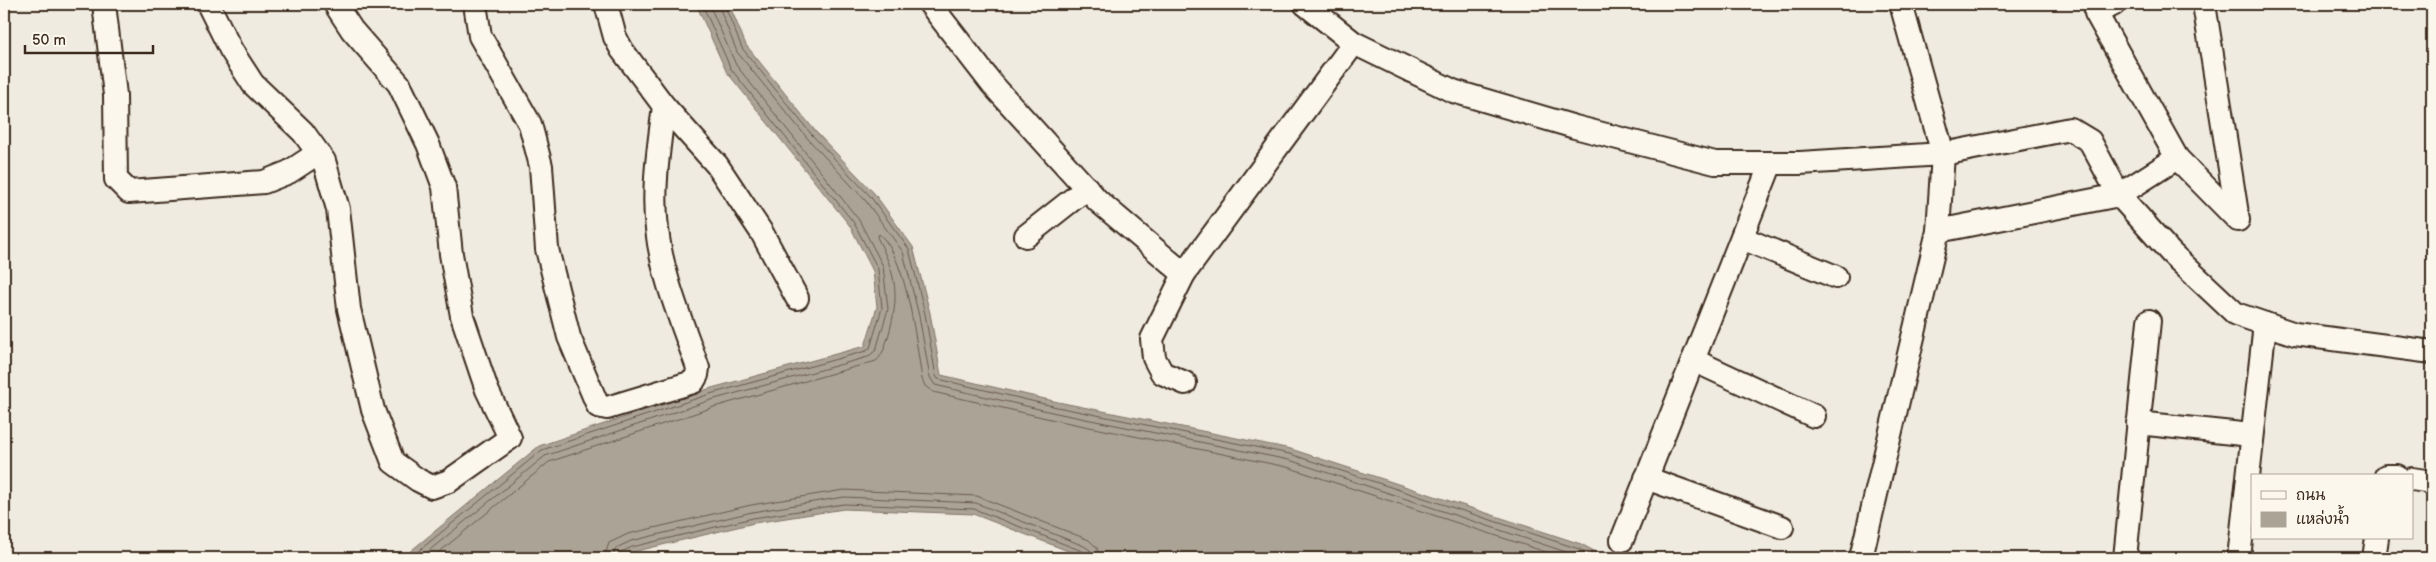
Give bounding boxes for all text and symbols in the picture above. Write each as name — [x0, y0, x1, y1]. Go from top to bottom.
scale bar — [25, 22, 152, 54]
text: 50 m — [32, 31, 66, 50]
legend — [2251, 474, 2414, 540]
text: ถนน — [2296, 486, 2325, 505]
text: แหล่งน้ำ — [2296, 505, 2350, 529]

